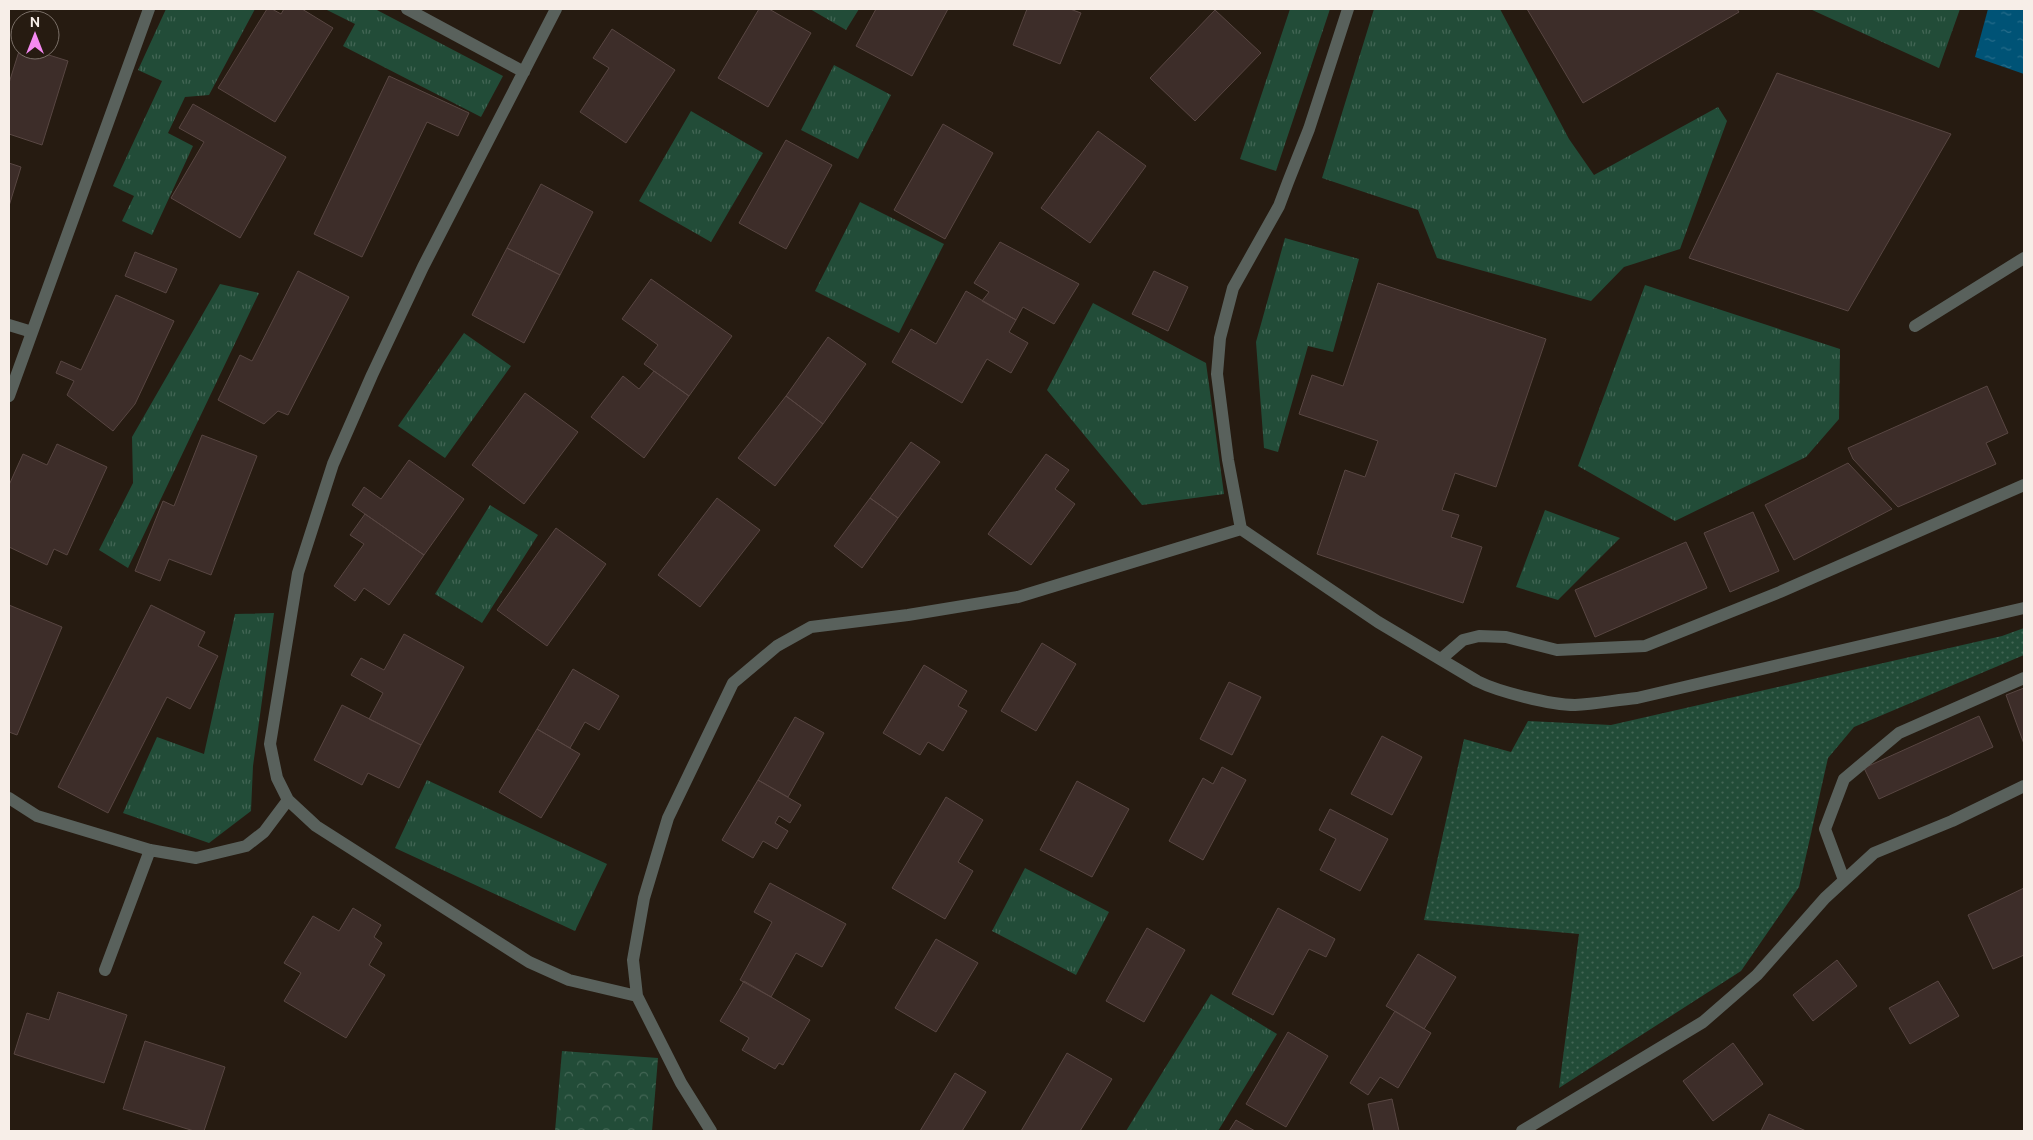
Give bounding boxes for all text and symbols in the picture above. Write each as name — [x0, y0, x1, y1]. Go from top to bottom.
north arrow — [10, 10, 60, 60]
text: N — [30, 14, 40, 30]

